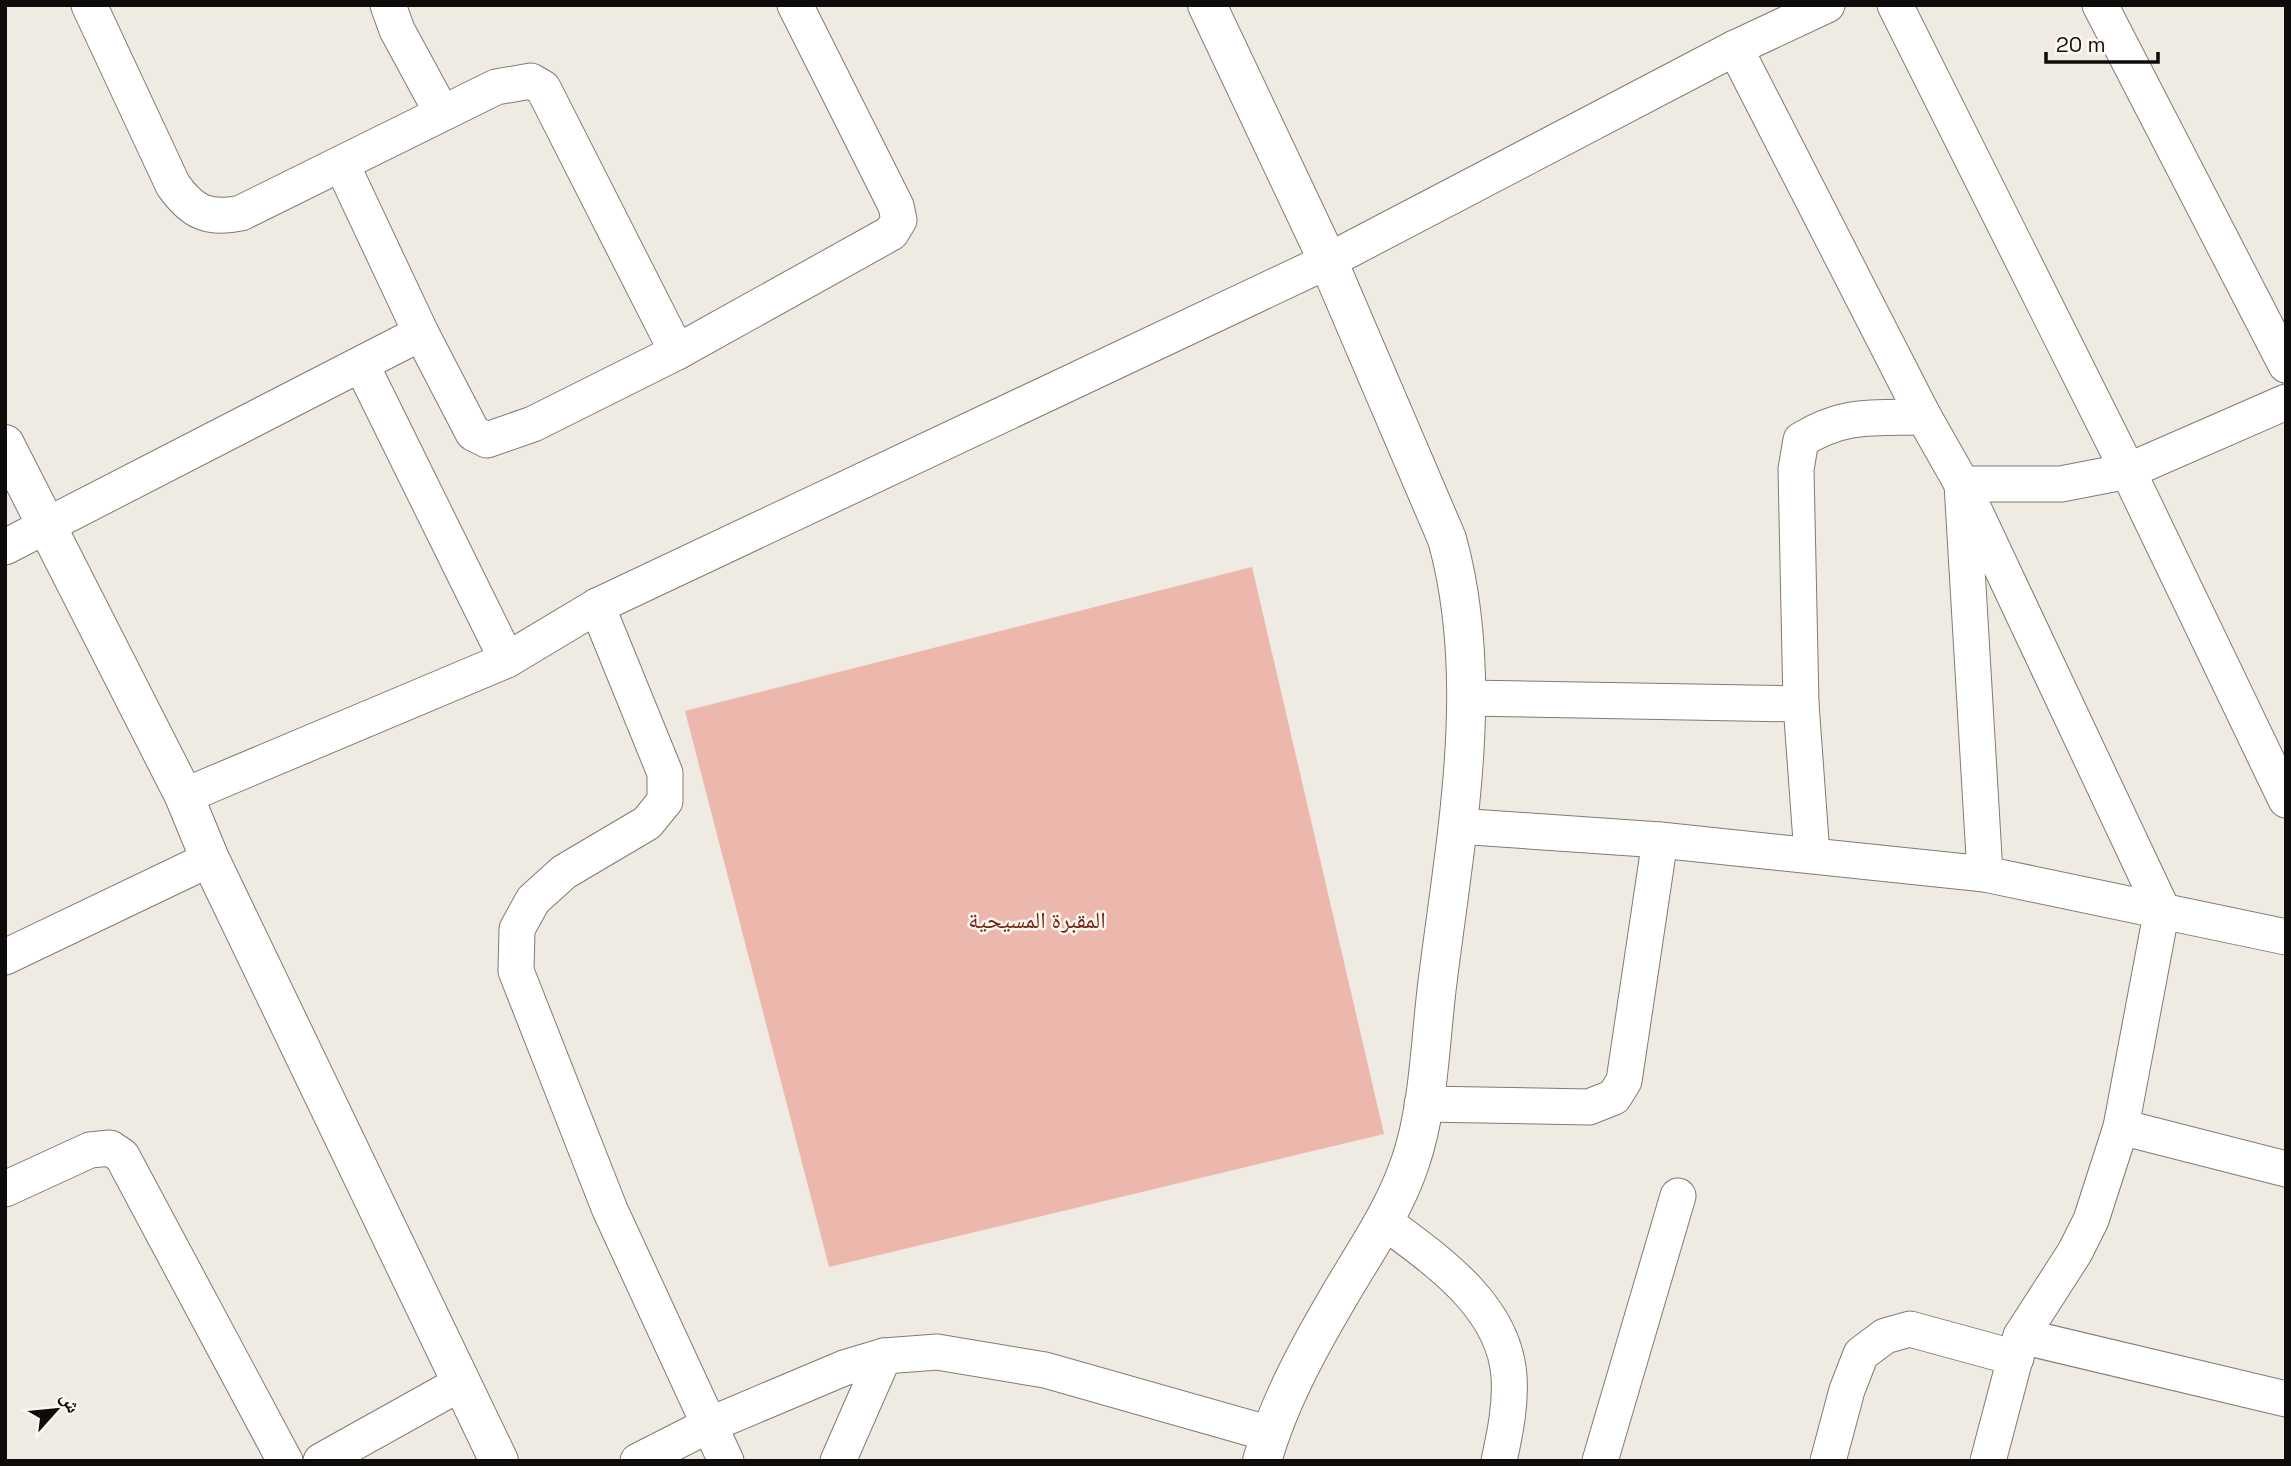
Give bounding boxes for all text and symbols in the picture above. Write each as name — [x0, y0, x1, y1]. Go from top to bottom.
scale bar — [2046, 21, 2158, 65]
text: 20 m — [2056, 31, 2106, 58]
park label: المقبرة المسيحية — [968, 905, 1106, 935]
north arrow — [21, 1375, 91, 1445]
text: ش — [55, 1388, 86, 1417]

